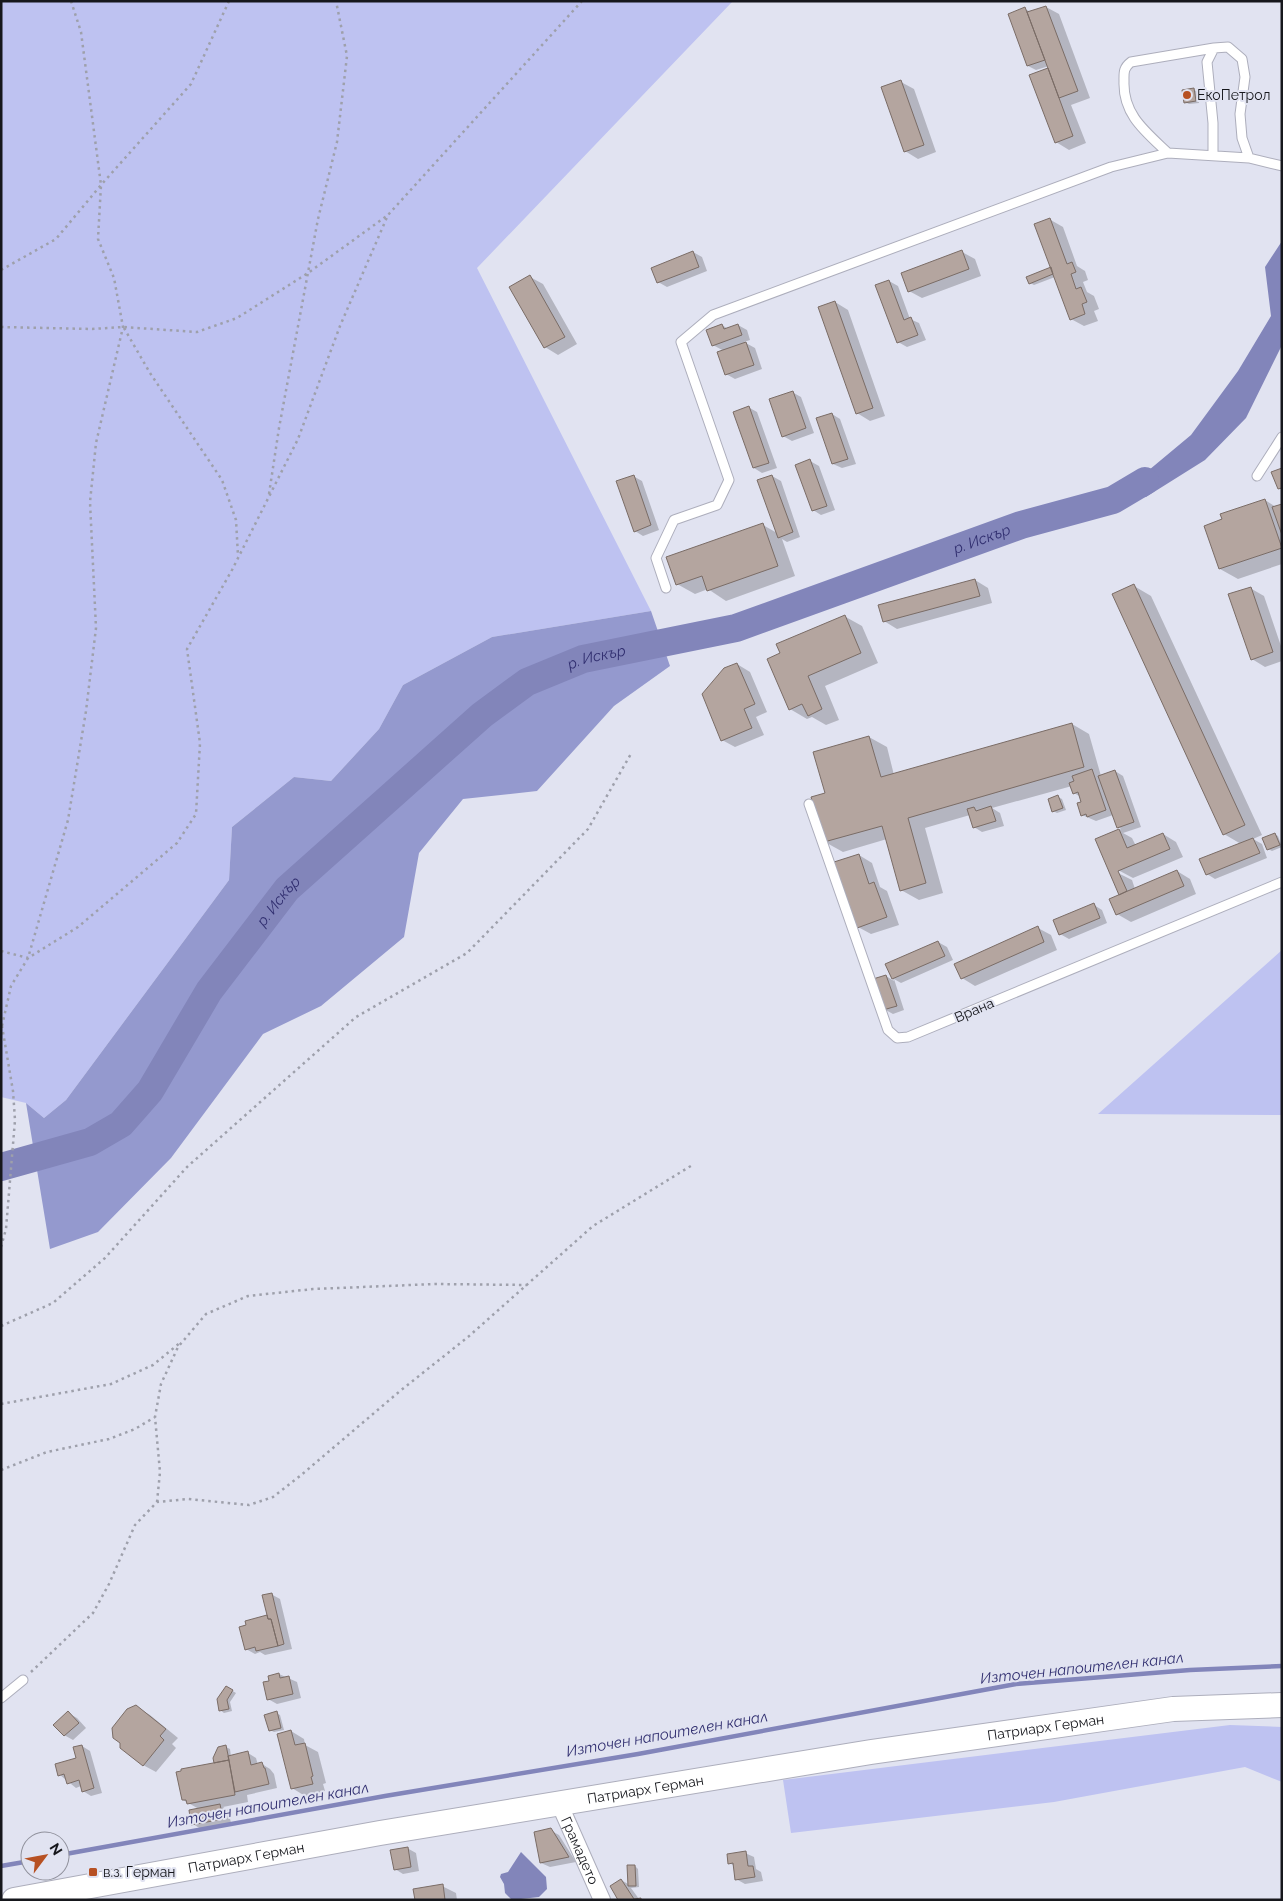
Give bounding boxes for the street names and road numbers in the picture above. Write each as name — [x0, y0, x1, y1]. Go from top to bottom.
street label: Врана — [952, 995, 996, 1025]
street label: Патриарх Герман — [986, 1711, 1105, 1743]
street label: Патриарх Герман — [586, 1772, 705, 1807]
street label: Грамадето — [558, 1814, 602, 1887]
street label: Патриарх Герман — [187, 1839, 306, 1876]

